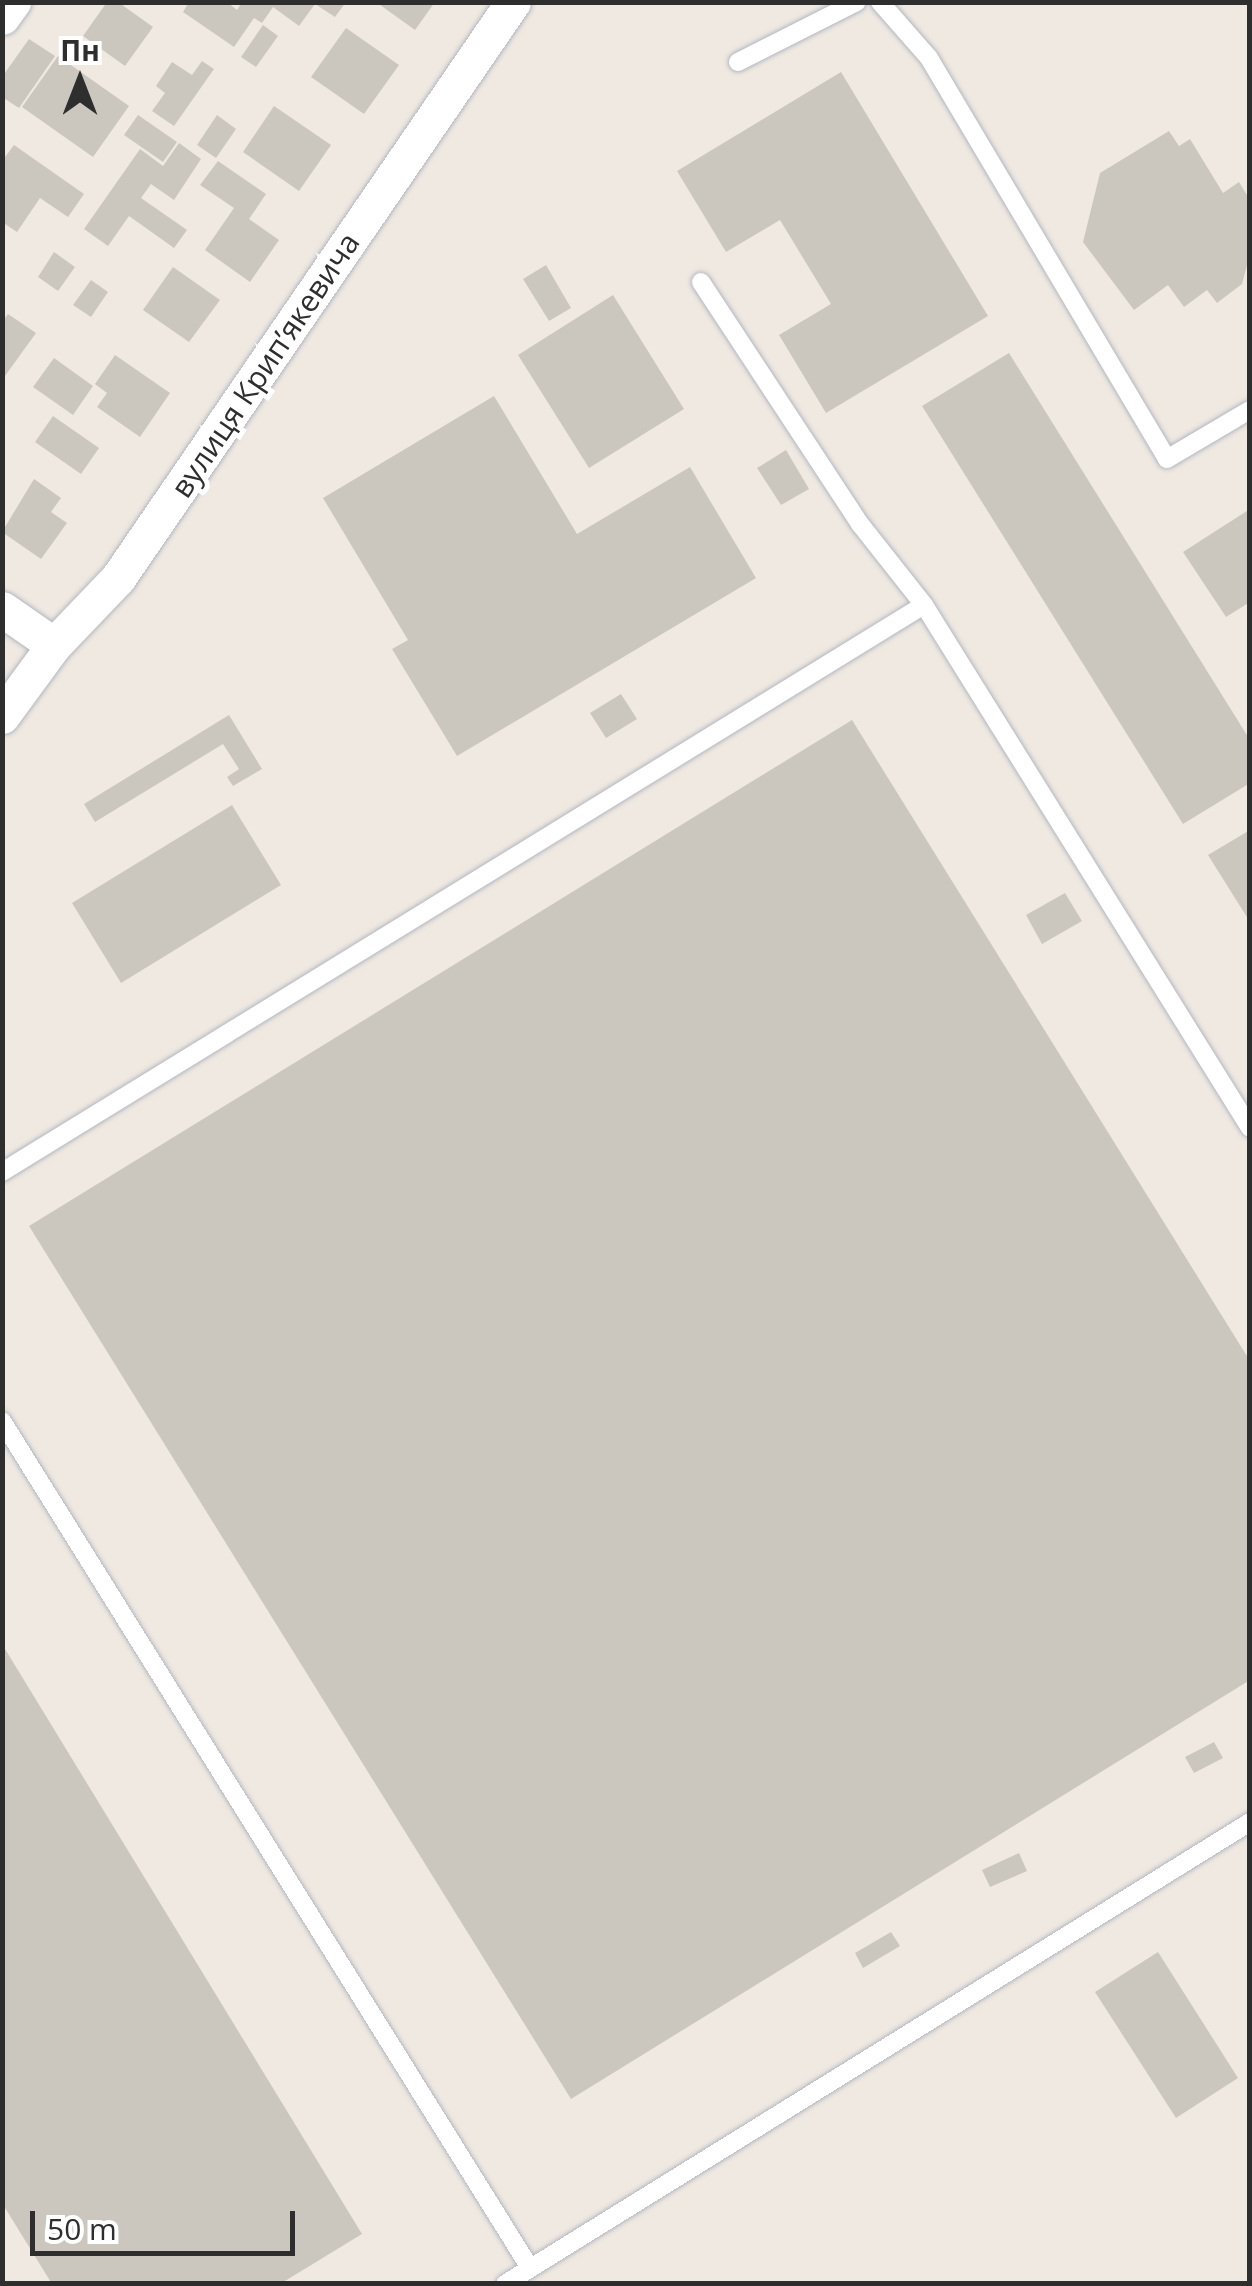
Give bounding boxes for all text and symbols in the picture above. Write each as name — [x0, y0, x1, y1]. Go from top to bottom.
north arrow — [30, 30, 130, 130]
text: Пн — [60, 31, 100, 69]
street label: вулиця Крипʼякевича — [163, 226, 367, 504]
scale bar — [35, 2191, 300, 2253]
text: 50 m — [47, 2208, 117, 2249]

